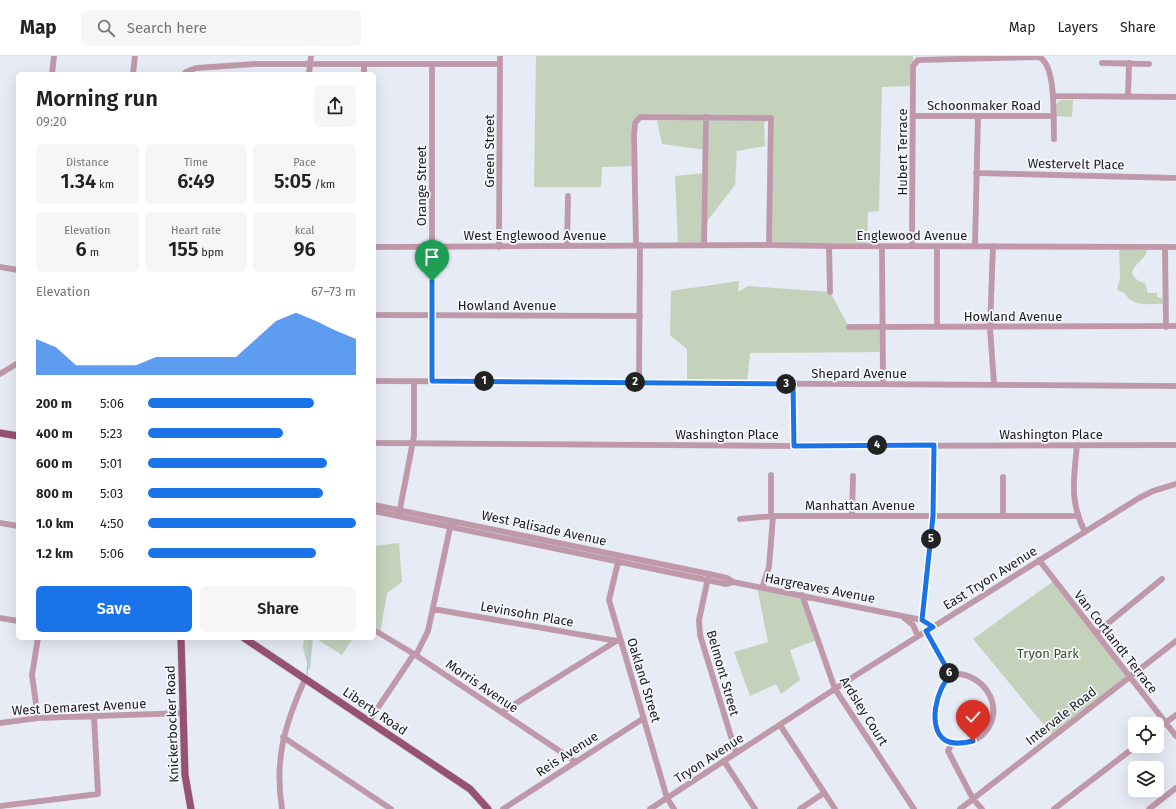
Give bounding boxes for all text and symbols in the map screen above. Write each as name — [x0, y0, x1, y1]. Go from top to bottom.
search box — [81, 10, 361, 46]
text: Map — [20, 16, 57, 39]
icon: search — [95, 17, 117, 39]
text: Search here — [127, 19, 207, 37]
text: Map — [1009, 19, 1035, 36]
text: Layers — [1057, 19, 1098, 36]
text: Share — [1120, 19, 1156, 36]
text: Morning run — [36, 85, 158, 112]
button: share — [314, 85, 356, 127]
street label: Schoonmaker Road — [927, 98, 1041, 113]
street label: Hubert Terrace — [895, 108, 910, 196]
text: 09:20 — [36, 114, 67, 129]
street label: Green Street — [482, 114, 497, 188]
street label: Orange Street — [414, 145, 429, 226]
text: Distance — [66, 156, 109, 169]
text: Time — [184, 156, 208, 169]
text: Pace — [293, 156, 316, 169]
street label: Westervelt Place — [1027, 156, 1125, 172]
text: 1.34 — [61, 169, 96, 193]
text: 6:49 — [177, 169, 215, 193]
text: 5:05 — [274, 169, 312, 193]
text: km — [96, 178, 114, 191]
text: /km — [312, 178, 335, 191]
text: Elevation — [64, 224, 110, 237]
text: Heart rate — [171, 224, 221, 237]
text: kcal — [295, 224, 315, 237]
street label: West Englewood Avenue — [464, 228, 606, 243]
street label: Englewood Avenue — [857, 228, 967, 243]
text: 6 — [76, 237, 87, 261]
text: 155 — [168, 237, 198, 261]
text: 96 — [294, 237, 316, 261]
pin — [415, 240, 449, 281]
text: m — [87, 246, 99, 259]
text: bpm — [198, 246, 224, 259]
icon: arrive — [421, 246, 443, 268]
text: Elevation — [36, 284, 90, 299]
text: 67–73 m — [311, 284, 356, 299]
street label: Howland Avenue — [458, 298, 556, 313]
street label: Howland Avenue — [964, 309, 1062, 324]
street label: Shepard Avenue — [811, 366, 907, 381]
pin: 1 — [474, 371, 494, 391]
pin: 2 — [625, 372, 645, 392]
text: 1 — [481, 374, 487, 387]
pin: 3 — [776, 374, 796, 394]
text: 2 — [632, 375, 638, 388]
text: 3 — [783, 377, 789, 390]
text: 200 m — [36, 396, 72, 411]
text: 5:06 — [100, 396, 124, 411]
text: 400 m — [36, 426, 73, 441]
text: 5:23 — [100, 426, 123, 441]
street label: Washington Place — [675, 427, 779, 442]
street label: Washington Place — [999, 427, 1103, 442]
pin: 4 — [867, 435, 887, 455]
text: 4 — [874, 438, 880, 451]
text: 600 m — [36, 456, 73, 471]
text: 5:01 — [100, 456, 122, 471]
text: 800 m — [36, 486, 73, 501]
text: 5:03 — [100, 486, 123, 501]
street label: Manhattan Avenue — [805, 498, 915, 513]
street label: West Palisade Avenue — [480, 507, 608, 549]
text: 1.0 km — [36, 516, 74, 531]
text: 4:50 — [100, 516, 124, 531]
pin: 5 — [921, 529, 941, 549]
text: 5 — [928, 532, 934, 545]
street label: East Tryon Avenue — [940, 543, 1040, 613]
text: 1.2 km — [36, 546, 73, 561]
text: 5:06 — [100, 546, 124, 561]
street label: Hargreaves Avenue — [764, 570, 876, 606]
button: Save — [36, 586, 192, 632]
button: Share — [200, 586, 356, 632]
street label: Van Cortlandt Terrace — [1071, 588, 1161, 696]
street label: Levinsohn Place — [479, 598, 575, 630]
street label: Belmont Street — [704, 628, 742, 718]
street label: Oakland Street — [624, 636, 664, 724]
park label: Tryon Park — [1017, 646, 1079, 661]
street label: Morris Avenue — [443, 656, 521, 716]
pin: 6 — [939, 663, 959, 683]
street label: Knickerbocker Road — [162, 665, 182, 783]
text: 6 — [946, 666, 952, 679]
street label: Ardsley Court — [837, 674, 891, 748]
street label: Liberty Road — [340, 684, 410, 738]
street label: Intervale Road — [1023, 684, 1099, 748]
street label: West Demarest Avenue — [11, 696, 147, 718]
pin — [956, 700, 990, 741]
icon: check — [962, 706, 984, 728]
map controls — [1128, 717, 1164, 797]
button: locate — [1128, 717, 1164, 753]
street label: Reis Avenue — [533, 728, 601, 780]
street label: Tryon Avenue — [672, 730, 746, 786]
button: layers — [1128, 761, 1164, 797]

